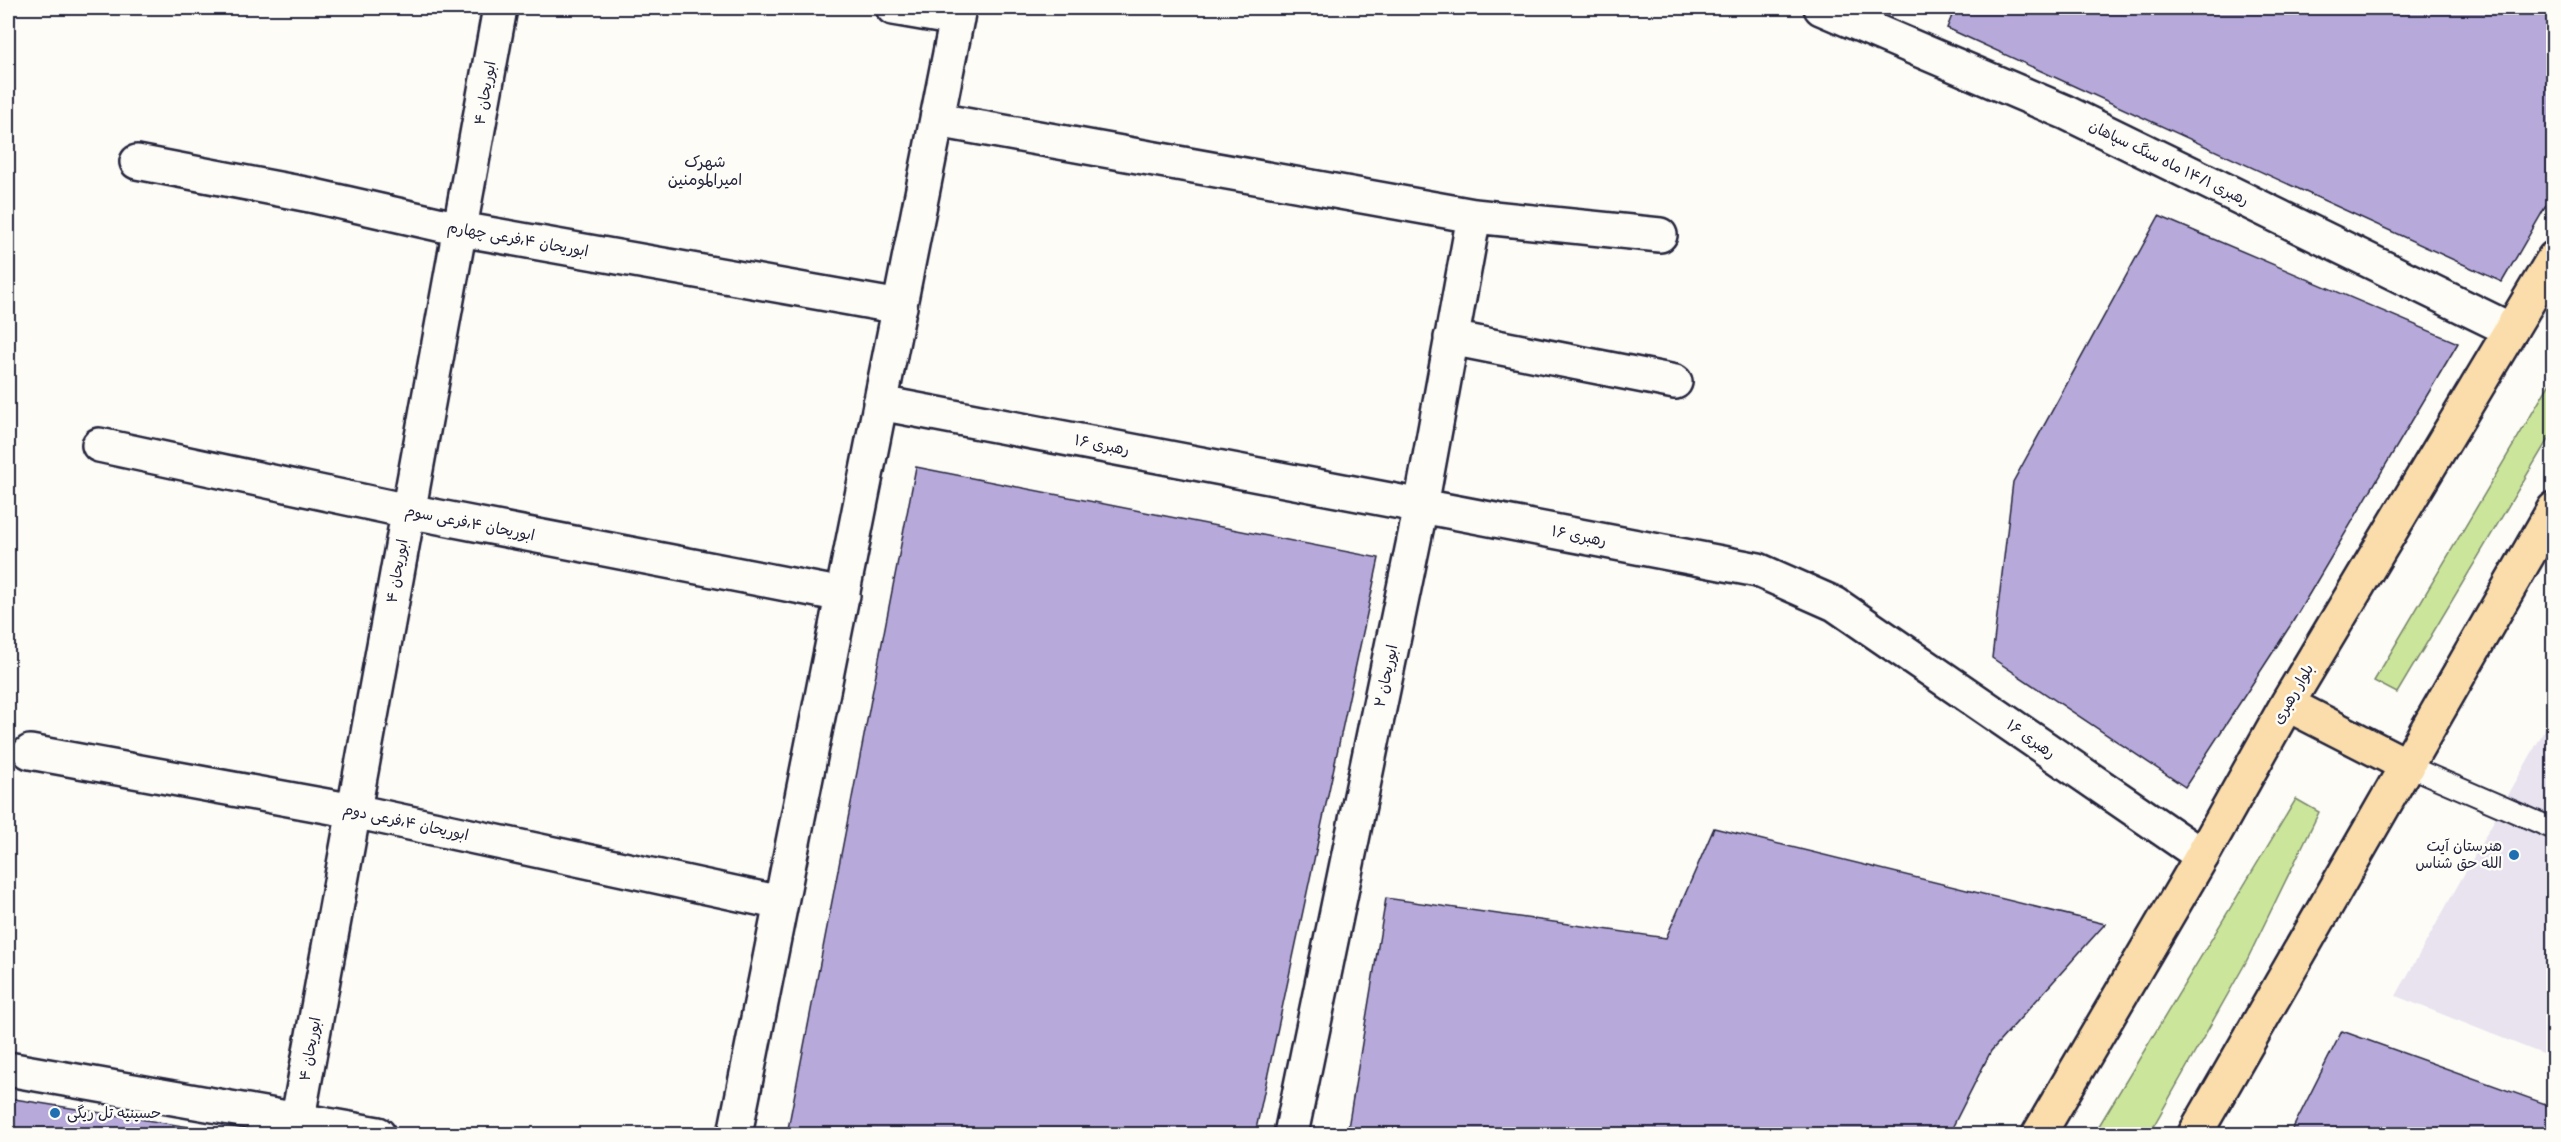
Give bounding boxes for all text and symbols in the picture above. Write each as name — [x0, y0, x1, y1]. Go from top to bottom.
street label: ابوریحان ۴ — [471, 60, 500, 127]
street label: رهبری ۱۴/۱ ماه سنگ سپاهان — [2086, 116, 2252, 210]
district label: شهرک امیرالمومنین — [668, 153, 742, 190]
street label: ابوریحان ۴،فرعی چهارم — [446, 218, 590, 262]
street label: رهبری ۱۶ — [1073, 431, 1131, 460]
street label: ابوریحان ۴،فرعی سوم — [403, 502, 536, 547]
street label: رهبری ۱۶ — [1550, 522, 1608, 551]
street label: ابوریحان ۴ — [383, 538, 412, 605]
street label: ابوریحان ۲ — [1371, 643, 1402, 709]
street label: بلوار رهبری — [2269, 661, 2318, 728]
street label: رهبری ۱۶ — [2003, 716, 2059, 763]
street label: ابوریحان ۴،فرعی دوم — [341, 800, 470, 847]
place label: هنرستان آیت الله حق شناس — [2415, 837, 2502, 873]
marker: هنرستان آیت الله حق شناس — [2507, 848, 2521, 862]
street label: ابوریحان ۴ — [296, 1016, 325, 1083]
place label: حسینیه تل ریگی — [67, 1104, 161, 1123]
marker: حسینیه تل ریگی — [48, 1106, 62, 1120]

